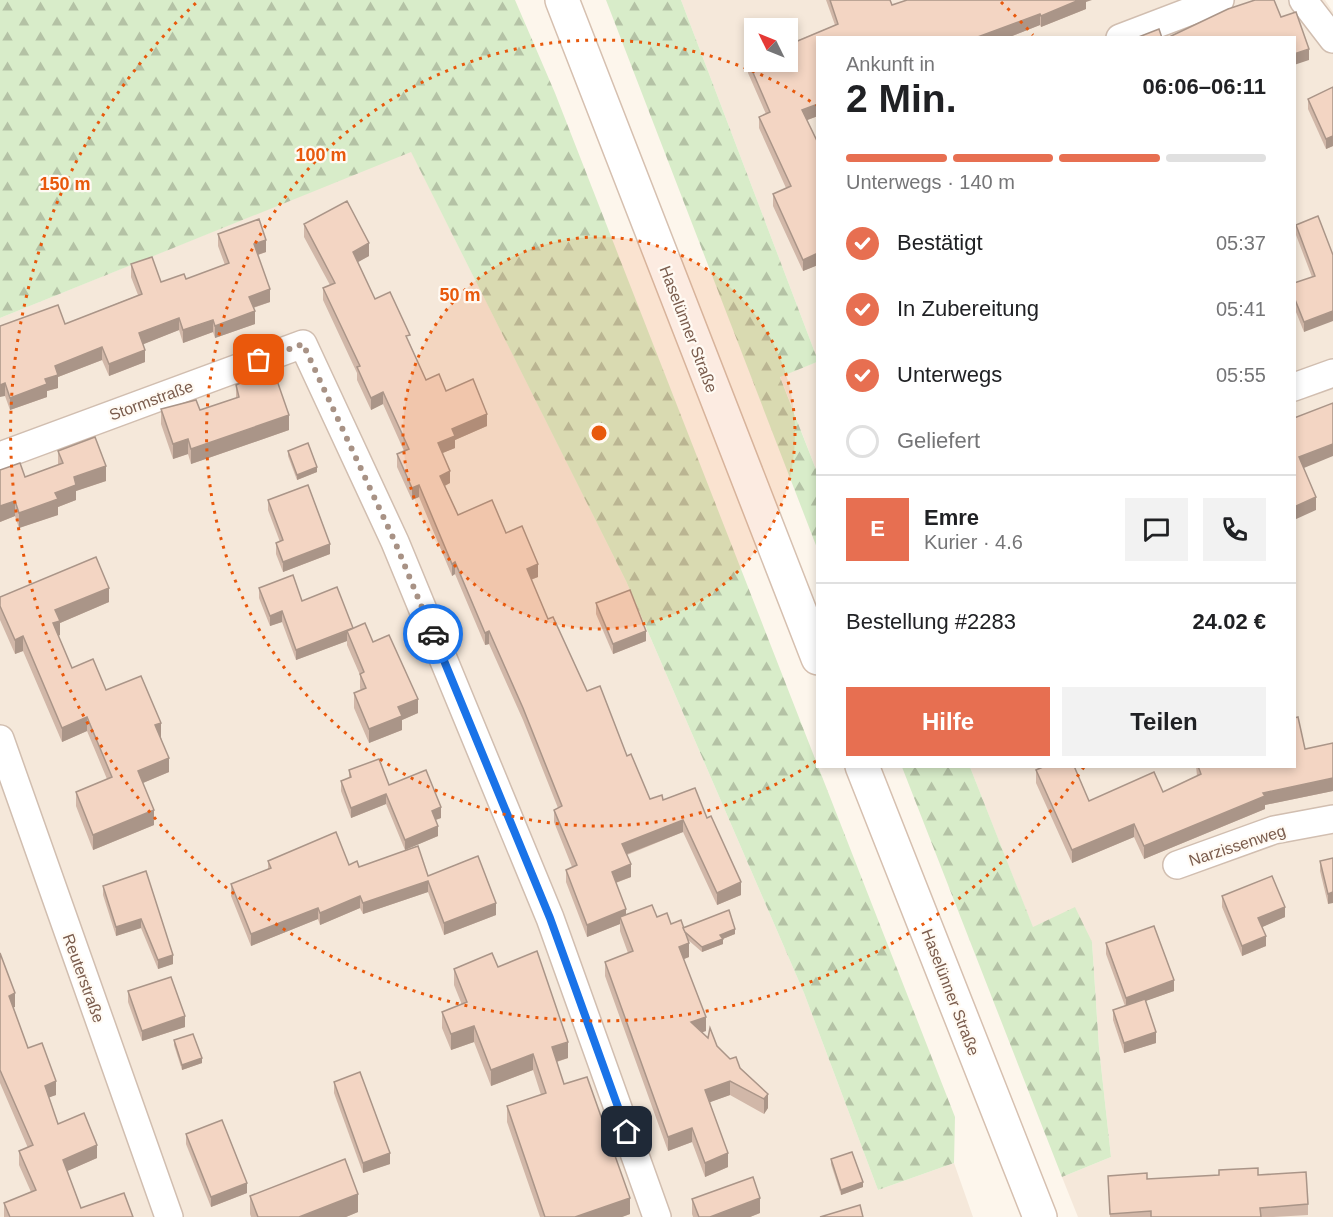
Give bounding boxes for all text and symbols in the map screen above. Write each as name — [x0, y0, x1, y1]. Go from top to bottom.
north arrow — [744, 18, 798, 72]
map controls — [744, 18, 798, 72]
text: Ankunft in — [846, 53, 935, 75]
text: 06:06–06:11 — [1142, 74, 1266, 99]
text: 2 Min. — [846, 77, 957, 120]
text: 100 m — [295, 145, 347, 165]
text: Unterwegs · 140 m — [846, 171, 1015, 193]
text: 150 m — [39, 174, 91, 194]
icon: check — [846, 227, 879, 260]
text: Bestätigt — [897, 230, 983, 255]
text: 05:37 — [1216, 232, 1266, 254]
street label: Haselünner Straße — [657, 263, 721, 395]
text: 50 m — [439, 285, 481, 305]
icon: check — [846, 293, 879, 326]
text: In Zubereitung — [897, 296, 1039, 321]
text: 05:41 — [1216, 298, 1266, 320]
pin — [233, 334, 284, 385]
icon: bag — [242, 343, 275, 376]
icon: check — [846, 359, 879, 392]
text: Unterwegs — [897, 362, 1002, 387]
text: 05:55 — [1216, 364, 1266, 386]
street label: Stormstraße — [107, 377, 196, 424]
centre of rings — [589, 423, 609, 443]
text: Geliefert — [897, 428, 980, 453]
button: chat — [1125, 498, 1188, 561]
button: phone — [1203, 498, 1266, 561]
text: Emre — [924, 505, 979, 530]
text: E — [870, 516, 885, 541]
text: Kurier · 4.6 — [924, 531, 1023, 553]
courier — [403, 604, 463, 664]
text: Bestellung #2283 — [846, 609, 1016, 634]
text: 24.02 € — [1193, 609, 1266, 634]
icon: car — [417, 618, 450, 651]
button: Hilfe — [846, 687, 1050, 756]
button: Teilen — [1062, 687, 1266, 756]
street label: Narzissenweg — [1187, 822, 1288, 869]
street label: Haselünner Straße — [919, 926, 983, 1058]
street label: Reuterstraße — [60, 931, 108, 1025]
pin — [601, 1106, 652, 1157]
icon: home — [610, 1115, 643, 1148]

